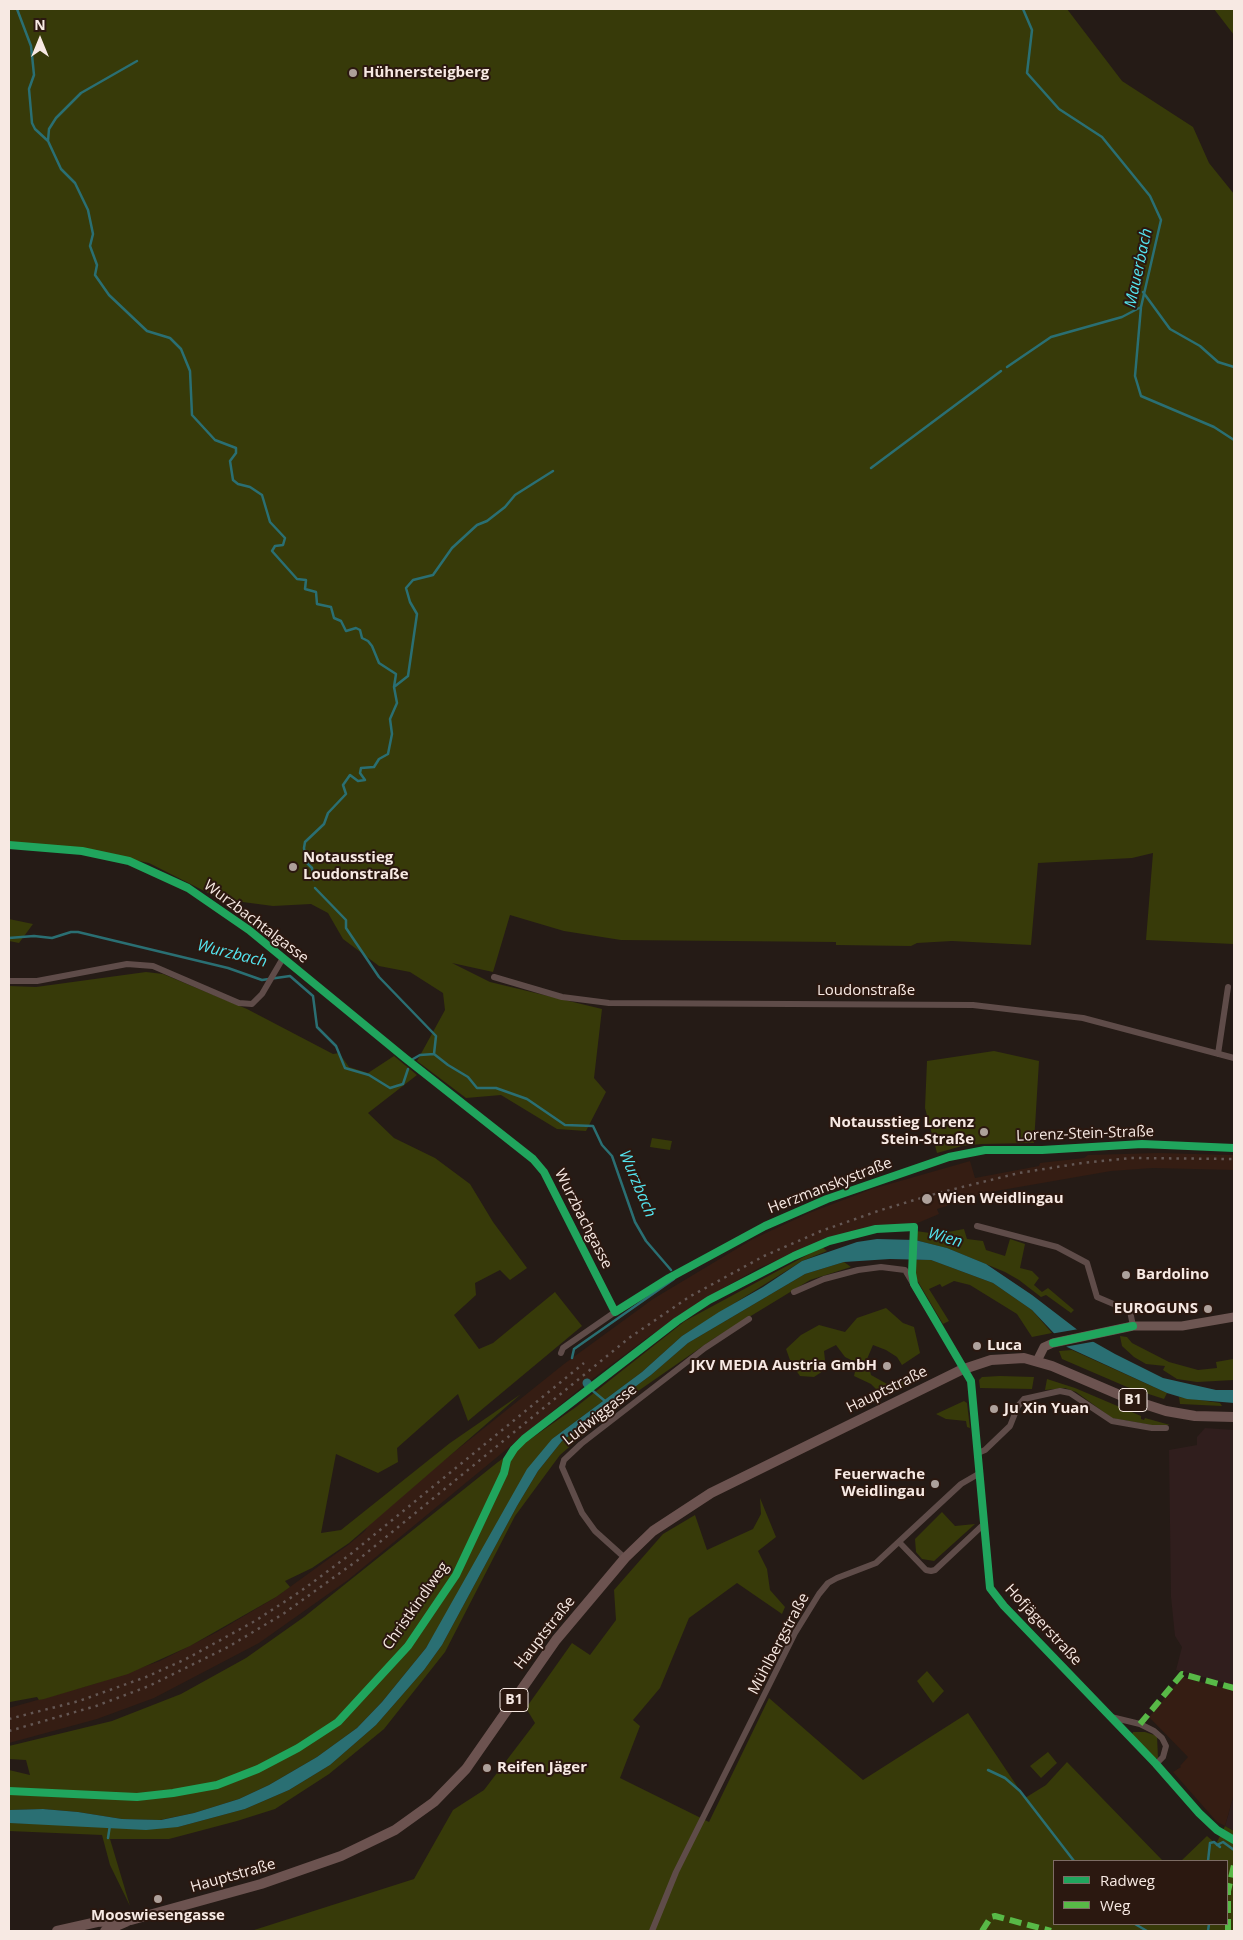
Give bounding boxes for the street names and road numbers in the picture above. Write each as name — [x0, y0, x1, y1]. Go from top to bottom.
street label: Wurzbachtalgasse — [200, 877, 312, 967]
street label: Loudonstraße — [817, 982, 915, 1000]
street label: Lorenz-Stein-Straße — [1016, 1123, 1154, 1145]
street label: Herzmanskystraße — [765, 1154, 895, 1218]
street label: Wurzbachgasse — [550, 1166, 616, 1272]
street label: Hauptstraße — [844, 1363, 930, 1417]
street label: Ludwiggasse — [559, 1381, 641, 1449]
road number: B1 — [1119, 1388, 1147, 1412]
street label: Christkindlweg — [379, 1559, 453, 1653]
street label: Hofjägerstraße — [1001, 1581, 1085, 1669]
street label: Mühlbergstraße — [745, 1590, 813, 1698]
street label: Hauptstraße — [511, 1593, 579, 1673]
road number: B1 — [500, 1688, 528, 1712]
street label: Hauptstraße — [188, 1855, 278, 1897]

